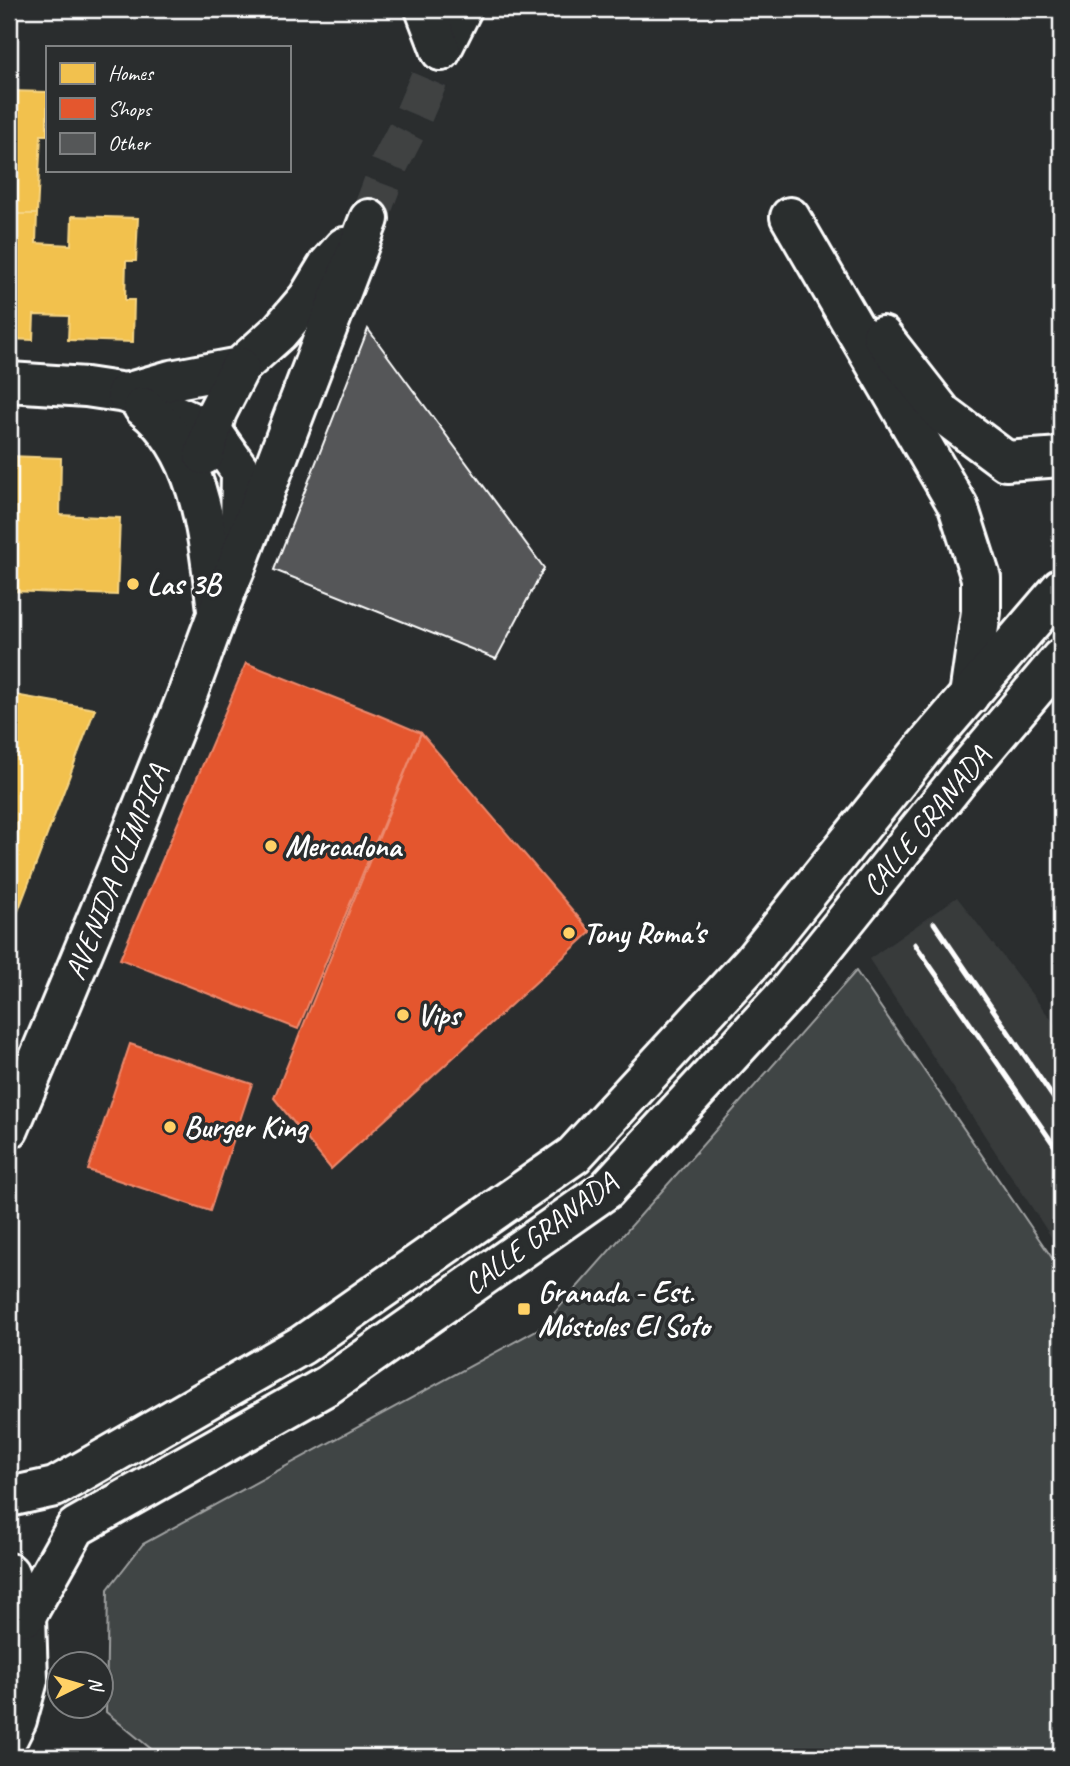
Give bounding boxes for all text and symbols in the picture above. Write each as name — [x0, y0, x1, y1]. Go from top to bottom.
legend — [46, 46, 290, 172]
text: Homes — [108, 60, 155, 86]
text: Shops — [108, 96, 153, 122]
text: Other — [108, 130, 151, 156]
place label: Las 3B — [147, 565, 222, 603]
marker: Las 3B — [125, 576, 141, 592]
street label: CALLE GRANADA — [854, 737, 999, 904]
street label: AVENIDA OLÍMPICA — [56, 758, 177, 985]
place label: Mercadona — [285, 827, 403, 865]
marker: Mercadona — [263, 838, 279, 854]
place label: Tony Roma's — [583, 914, 709, 953]
marker: Tony Roma's — [561, 925, 577, 941]
place label: Vips — [417, 996, 463, 1034]
marker: Vips — [395, 1007, 411, 1023]
place label: Burger King — [184, 1108, 309, 1146]
marker: Burger King — [162, 1119, 178, 1135]
street label: CALLE GRANADA — [456, 1162, 625, 1303]
place label: Granada - Est. Móstoles El Soto — [538, 1273, 713, 1345]
marker: Granada - Est. Móstoles El Soto — [516, 1301, 532, 1317]
north arrow — [46, 1650, 116, 1720]
text: N — [83, 1677, 109, 1694]

